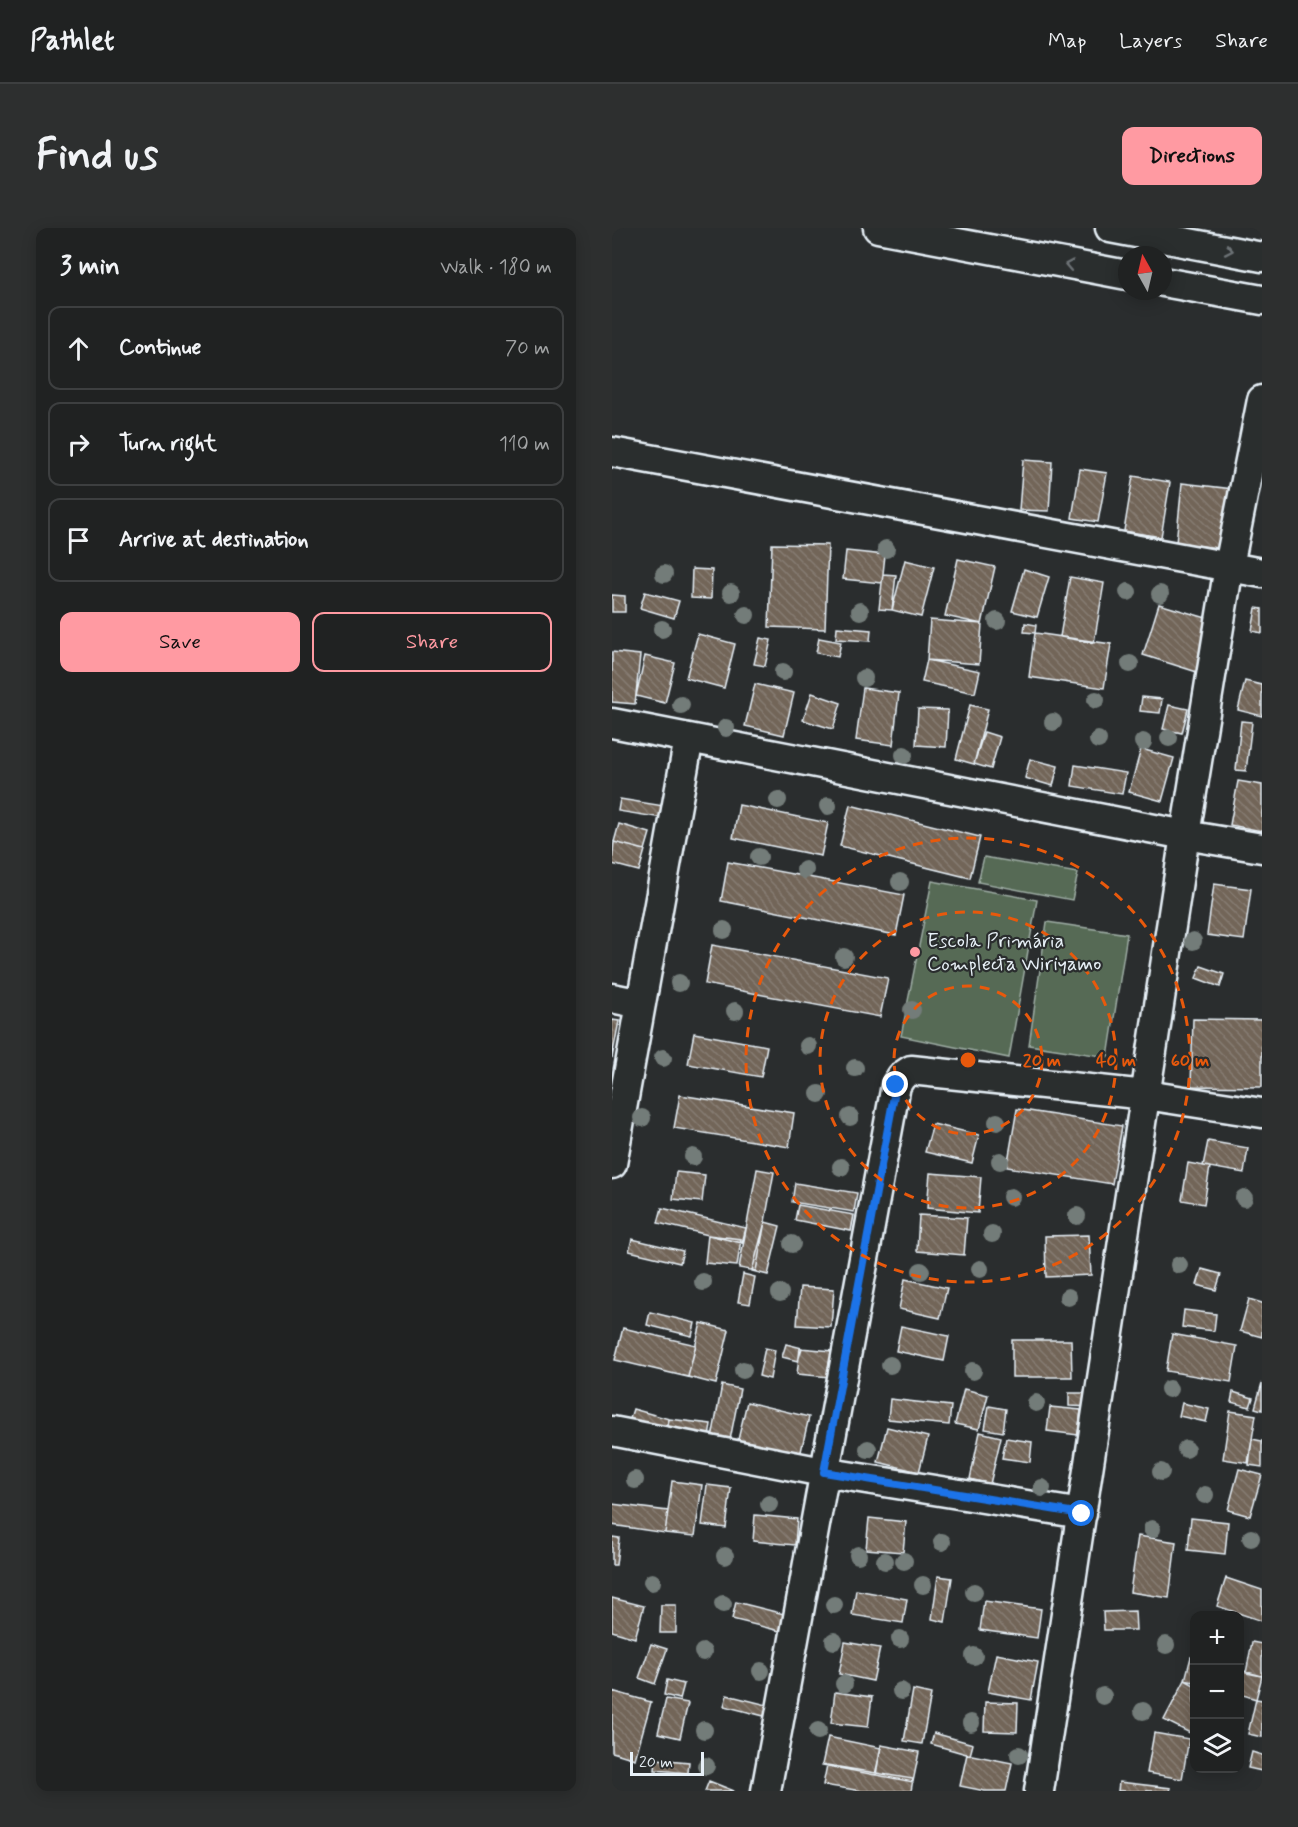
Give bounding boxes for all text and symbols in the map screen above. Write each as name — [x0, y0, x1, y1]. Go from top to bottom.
text: Pathlet — [30, 23, 114, 60]
text: Map — [1048, 27, 1086, 55]
text: Layers — [1119, 27, 1182, 55]
text: Share — [1215, 27, 1268, 55]
button: Directions — [1122, 127, 1262, 185]
text: Find us — [36, 129, 158, 184]
one-way arrow — [1224, 243, 1234, 256]
north arrow — [1118, 246, 1172, 300]
text: 3 min — [60, 250, 120, 284]
text: Walk · 180 m — [440, 254, 552, 281]
one-way arrow — [1065, 259, 1075, 272]
icon: ahead — [62, 332, 95, 365]
text: Continue — [119, 334, 201, 362]
text: 70 m — [505, 335, 550, 362]
icon: right — [62, 428, 95, 461]
text: Turn right — [119, 430, 217, 458]
text: 110 m — [499, 431, 550, 458]
icon: arrive — [62, 524, 95, 557]
text: Arrive at destination — [119, 526, 309, 554]
button: Save — [60, 612, 300, 672]
button: Share — [312, 612, 552, 672]
place label: Escola Primária Complecta Wiriyamo — [927, 928, 1101, 978]
marker: Escola Primária Complecta Wiriyamo — [908, 945, 922, 959]
text: 20 m — [1023, 1049, 1061, 1073]
text: 40 m — [1096, 1049, 1136, 1073]
text: 60 m — [1171, 1049, 1209, 1073]
centre of rings — [958, 1050, 978, 1070]
route end — [882, 1071, 908, 1097]
route start — [1068, 1500, 1094, 1526]
map controls — [1190, 1611, 1244, 1773]
button: + — [1190, 1611, 1244, 1665]
button: − — [1190, 1665, 1244, 1719]
button: layers — [1190, 1719, 1244, 1773]
scale bar — [630, 1749, 704, 1776]
text: 20 m — [639, 1752, 673, 1773]

